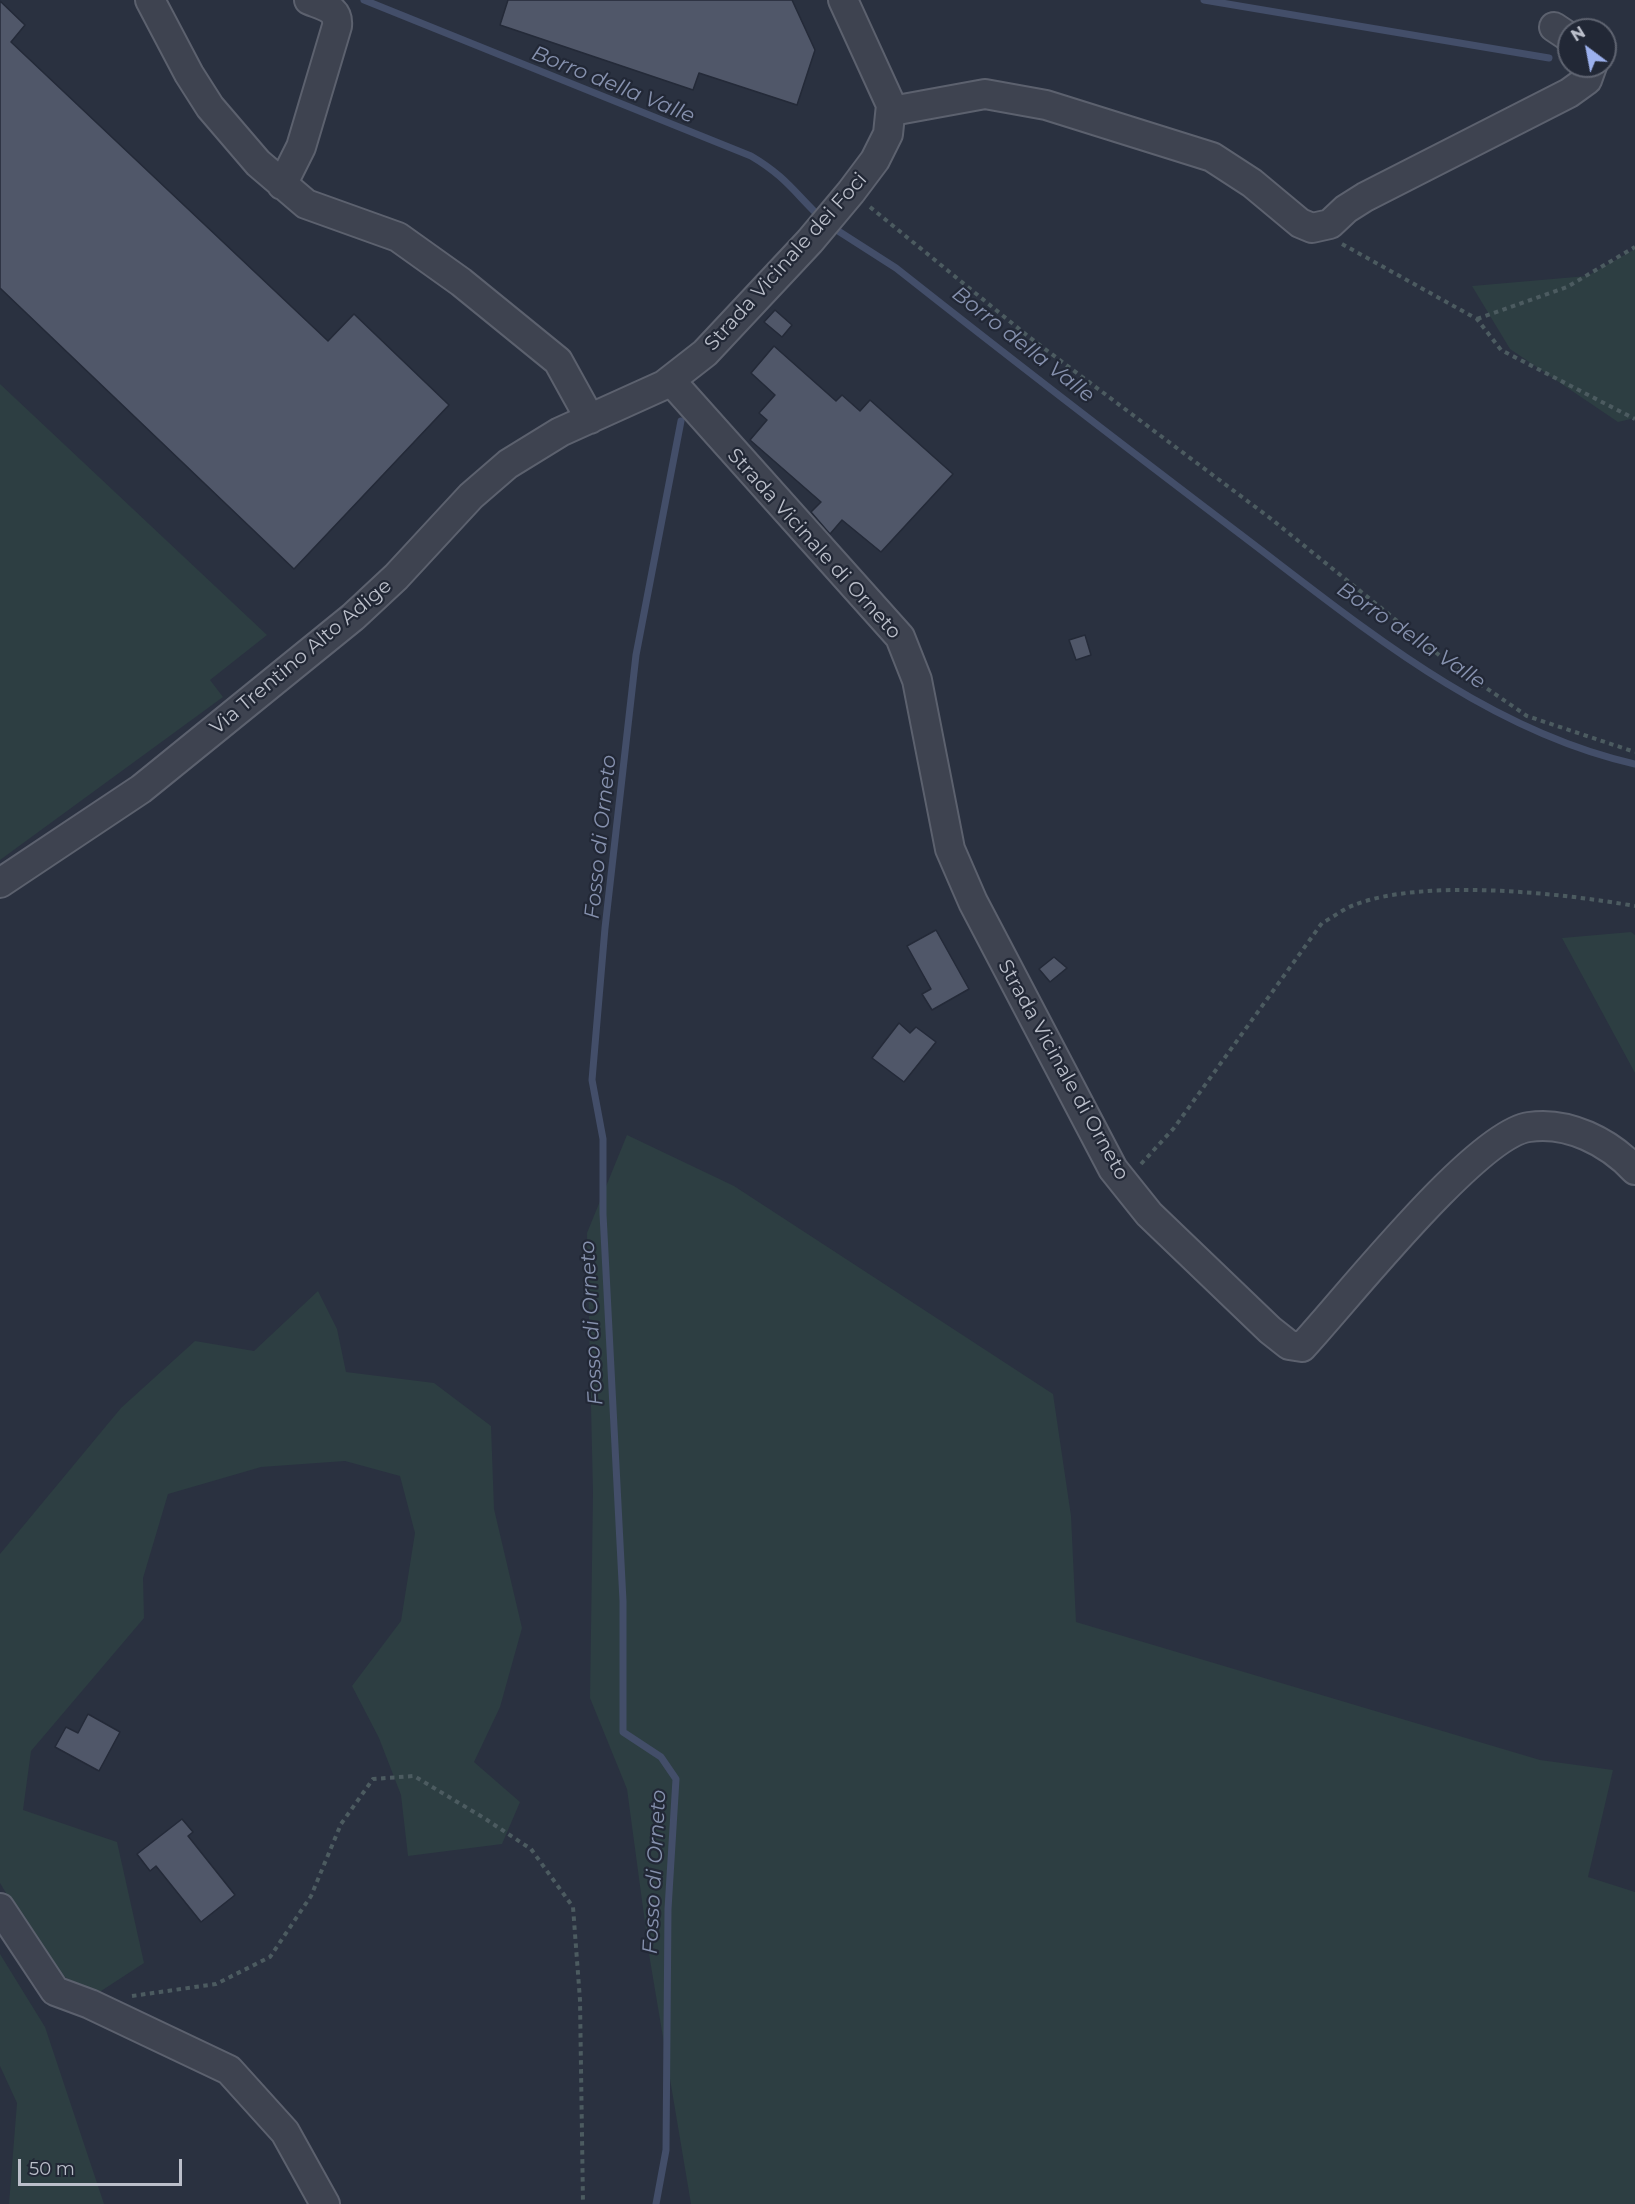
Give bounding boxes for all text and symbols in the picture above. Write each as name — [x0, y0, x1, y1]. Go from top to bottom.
north arrow — [1557, 18, 1617, 78]
text: N — [1568, 23, 1589, 45]
water label: Borro della Valle — [528, 41, 698, 129]
street label: Strada Vicinale dei Foci — [700, 168, 872, 356]
water label: Borro della Valle — [947, 282, 1099, 408]
street label: Strada Vicinale di Orneto — [722, 444, 906, 644]
street label: Via Trentino Alto Adige — [205, 574, 397, 740]
water label: Borro della Valle — [1332, 577, 1490, 695]
water label: Fosso di Orneto — [580, 754, 622, 920]
street label: Strada Vicinale di Orneto — [992, 956, 1134, 1184]
water label: Fosso di Orneto — [575, 1240, 609, 1406]
water label: Fosso di Orneto — [638, 1789, 672, 1955]
scale bar — [21, 2147, 184, 2185]
text: 50 m — [29, 2158, 75, 2180]

